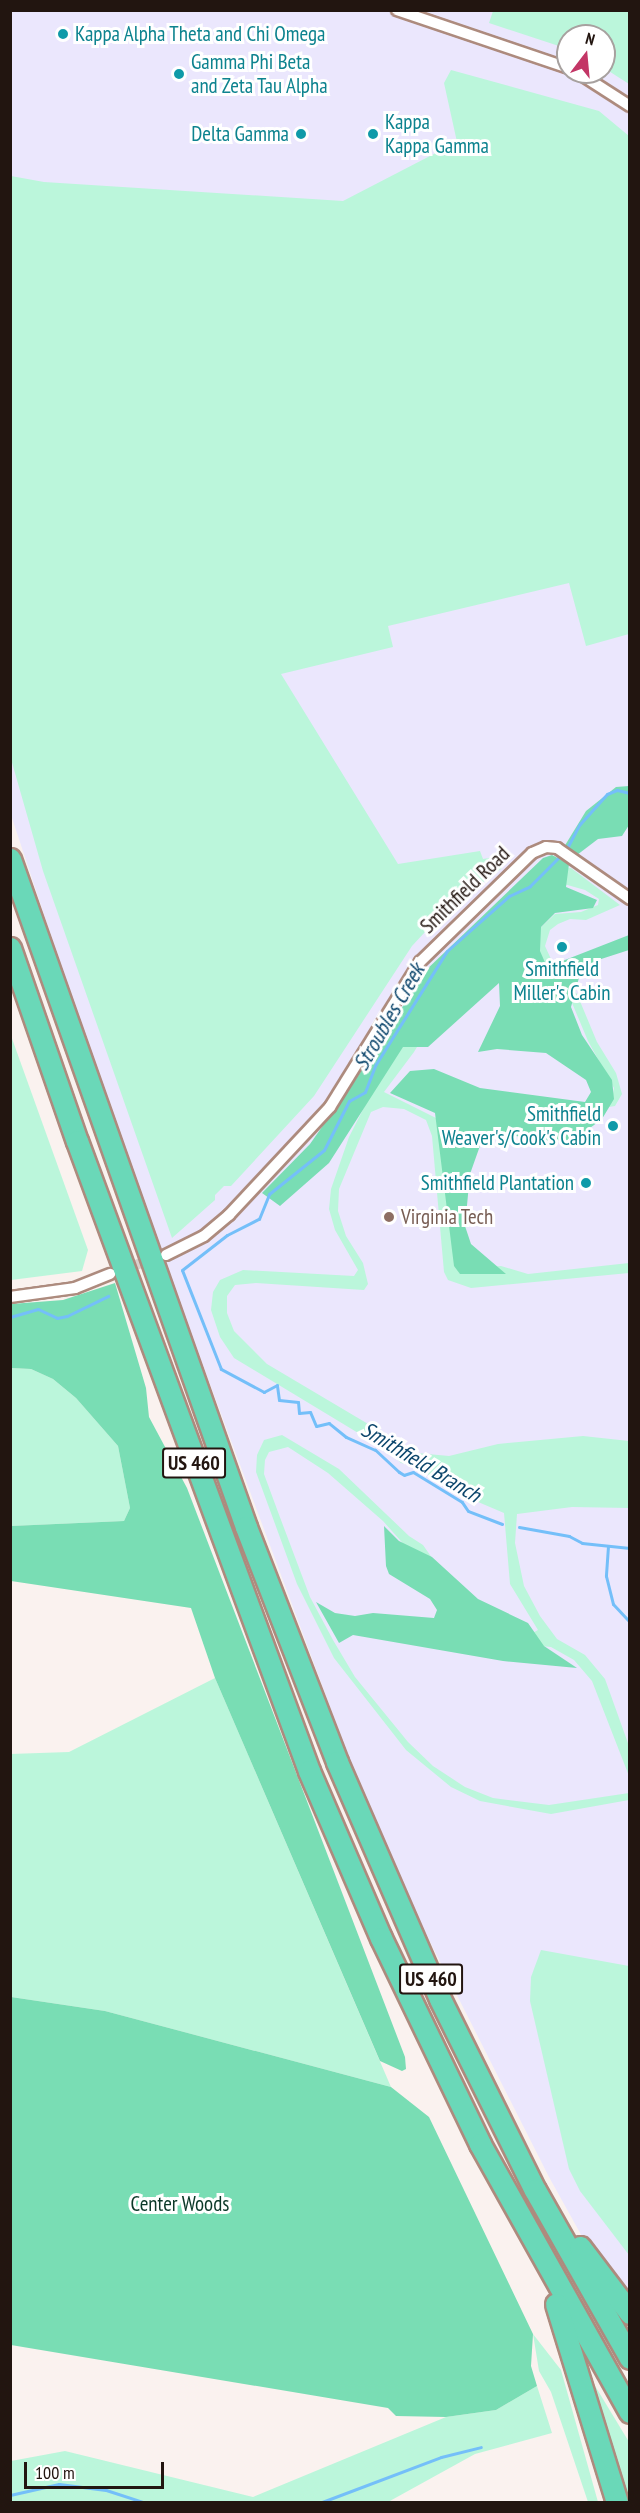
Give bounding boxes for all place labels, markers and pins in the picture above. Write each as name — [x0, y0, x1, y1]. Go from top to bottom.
place label: Kappa Alpha Theta and Chi Omega — [75, 21, 327, 47]
marker: Kappa Alpha Theta and Chi Omega — [56, 27, 70, 41]
place label: Gamma Phi Beta and Zeta Tau Alpha — [191, 49, 329, 99]
marker: Gamma Phi Beta and Zeta Tau Alpha — [172, 67, 186, 81]
place label: Kappa Kappa Gamma — [385, 109, 489, 159]
place label: Delta Gamma — [191, 121, 289, 147]
marker: Delta Gamma — [294, 127, 308, 141]
marker: Kappa Kappa Gamma — [366, 127, 380, 141]
marker: Smithfield Miller's Cabin — [555, 940, 569, 954]
place label: Smithfield Miller's Cabin — [513, 956, 611, 1006]
place label: Smithfield Weaver's/Cook's Cabin — [442, 1101, 601, 1151]
marker: Smithfield Weaver's/Cook's Cabin — [606, 1119, 620, 1133]
place label: Smithfield Plantation — [421, 1170, 574, 1196]
marker: Smithfield Plantation — [579, 1176, 593, 1190]
place label: Virginia Tech — [401, 1204, 494, 1230]
marker: Virginia Tech — [382, 1210, 396, 1224]

